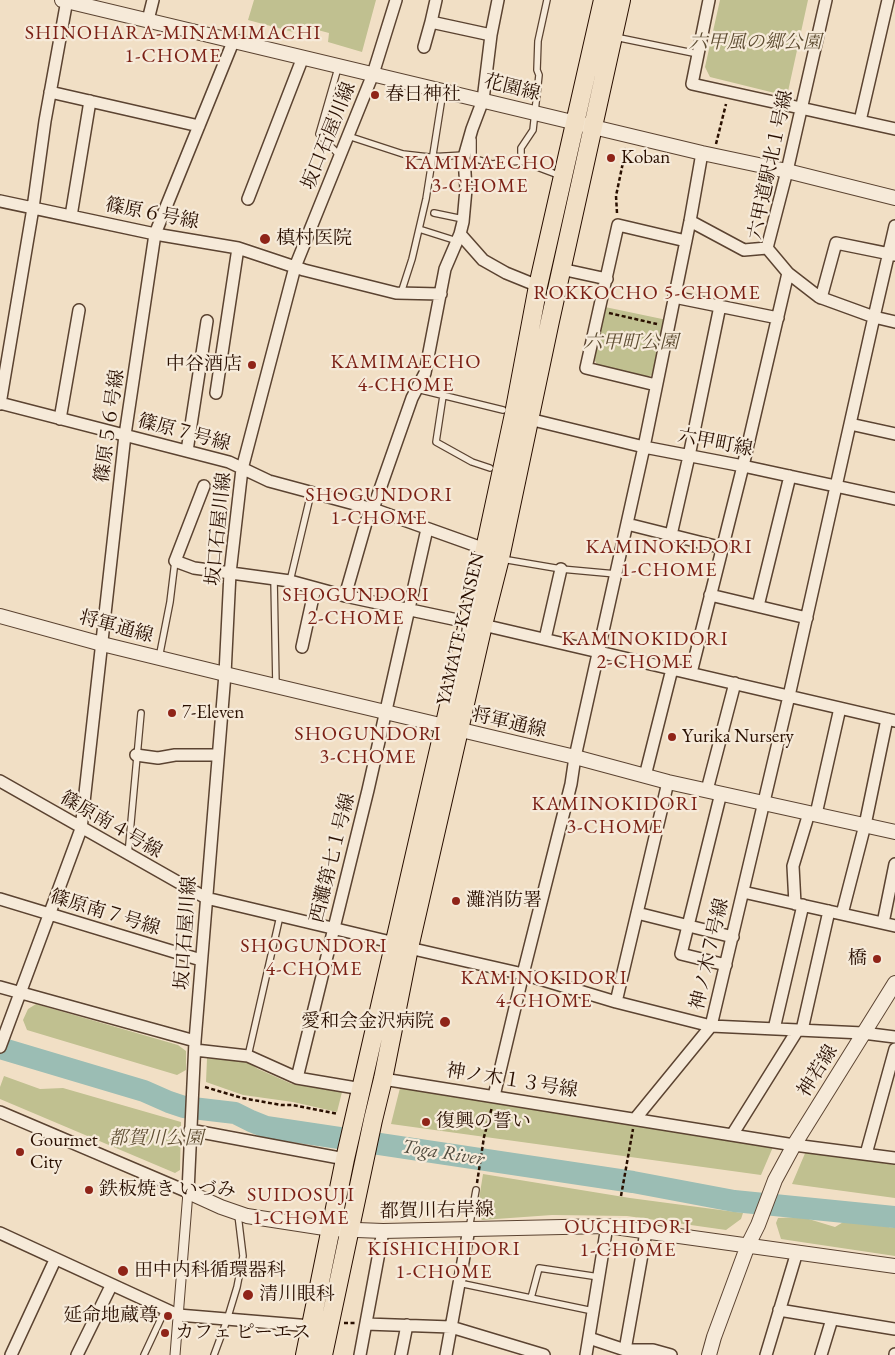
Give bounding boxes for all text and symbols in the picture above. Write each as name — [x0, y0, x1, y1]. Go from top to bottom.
district label: SHINOHARA-MINAMIMACHI 1-CHOME — [22, 22, 324, 69]
park label: 六甲風の郷公園 — [689, 32, 821, 54]
street label: 花園線 — [482, 70, 542, 106]
street label: 坂口石屋川線 — [297, 79, 361, 193]
place label: 春日神社 — [385, 84, 461, 106]
street label: 六甲道駅北１号線 — [744, 88, 798, 242]
marker: 春日神社 — [369, 89, 381, 101]
place label: Koban — [621, 147, 670, 169]
district label: KAMIMAECHO 3-CHOME — [403, 152, 557, 199]
marker: Koban — [605, 152, 617, 164]
street label: 篠原６号線 — [103, 194, 201, 234]
place label: 槙村医院 — [276, 228, 352, 250]
marker: 槙村医院 — [258, 232, 272, 246]
district label: ROKKOCHO 5-CHOME — [531, 282, 763, 306]
park label: 六甲町公園 — [584, 332, 678, 354]
district label: KAMIMAECHO 4-CHOME — [329, 351, 483, 398]
place label: 中谷酒店 — [166, 354, 242, 376]
marker: 中谷酒店 — [246, 359, 258, 371]
street label: 篠原５６号線 — [91, 368, 129, 484]
street label: 篠原７号線 — [135, 410, 233, 456]
street label: 六甲町線 — [676, 425, 754, 461]
street label: 坂口石屋川線 — [202, 471, 236, 587]
district label: SHOGUNDORI 1-CHOME — [304, 484, 454, 531]
district label: KAMINOKIDORI 1-CHOME — [584, 536, 754, 583]
street label: YAMATE-KANSEN — [432, 550, 490, 708]
district label: SHOGUNDORI 2-CHOME — [281, 584, 431, 631]
street label: 将軍通線 — [76, 606, 156, 648]
district label: KAMINOKIDORI 2-CHOME — [560, 628, 730, 675]
place label: 7-Eleven — [182, 702, 244, 724]
street label: 将軍通線 — [469, 703, 549, 743]
marker: 7-Eleven — [166, 707, 178, 719]
district label: SHOGUNDORI 3-CHOME — [293, 723, 443, 770]
place label: Yurika Nursery — [682, 726, 794, 748]
marker: Yurika Nursery — [666, 731, 678, 743]
street label: 篠原南４号線 — [56, 787, 166, 863]
street label: 西灘第七１号線 — [306, 791, 360, 925]
district label: KAMINOKIDORI 3-CHOME — [530, 793, 700, 840]
street label: 坂口石屋川線 — [171, 875, 201, 991]
street label: 篠原南７号線 — [47, 885, 163, 941]
place label: 灘消防署 — [466, 890, 542, 912]
marker: 灘消防署 — [450, 895, 462, 907]
street label: 神ノ木７号線 — [686, 896, 734, 1012]
district label: SHOGUNDORI 4-CHOME — [239, 935, 389, 982]
place label: 橋 — [848, 948, 867, 970]
marker: 橋 — [871, 953, 883, 965]
district label: KAMINOKIDORI 4-CHOME — [459, 967, 629, 1014]
place label: 愛和会金沢病院 — [301, 1011, 434, 1033]
marker: 愛和会金沢病院 — [438, 1015, 452, 1029]
street label: 神若線 — [793, 1041, 843, 1101]
street label: 神ノ木１３号線 — [445, 1059, 579, 1103]
place label: 復興の誓い — [436, 1111, 531, 1133]
marker: 復興の誓い — [420, 1116, 432, 1128]
park label: 都賀川公園 — [109, 1128, 203, 1150]
place label: Gourmet City — [30, 1130, 98, 1174]
water label: Toga River — [400, 1135, 486, 1171]
marker: Gourmet City — [14, 1146, 26, 1158]
place label: 鉄板焼き いづみ — [99, 1179, 236, 1201]
marker: 鉄板焼き いづみ — [83, 1184, 95, 1196]
district label: SUIDOSUJI 1-CHOME — [246, 1184, 356, 1231]
street label: 都賀川右岸線 — [380, 1199, 494, 1223]
district label: OUCHIDORI 1-CHOME — [563, 1216, 693, 1263]
district label: KISHICHIDORI 1-CHOME — [366, 1238, 522, 1285]
place label: 田中内科循環器科 — [134, 1260, 286, 1282]
marker: 田中内科循環器科 — [116, 1264, 130, 1278]
place label: 清川眼科 — [259, 1284, 335, 1306]
marker: 清川眼科 — [241, 1288, 255, 1302]
place label: 延命地蔵尊 — [63, 1305, 158, 1327]
marker: 延命地蔵尊 — [162, 1310, 174, 1322]
place label: カフェ ピーエス — [175, 1322, 311, 1344]
marker: カフェ ピーエス — [159, 1327, 171, 1339]

